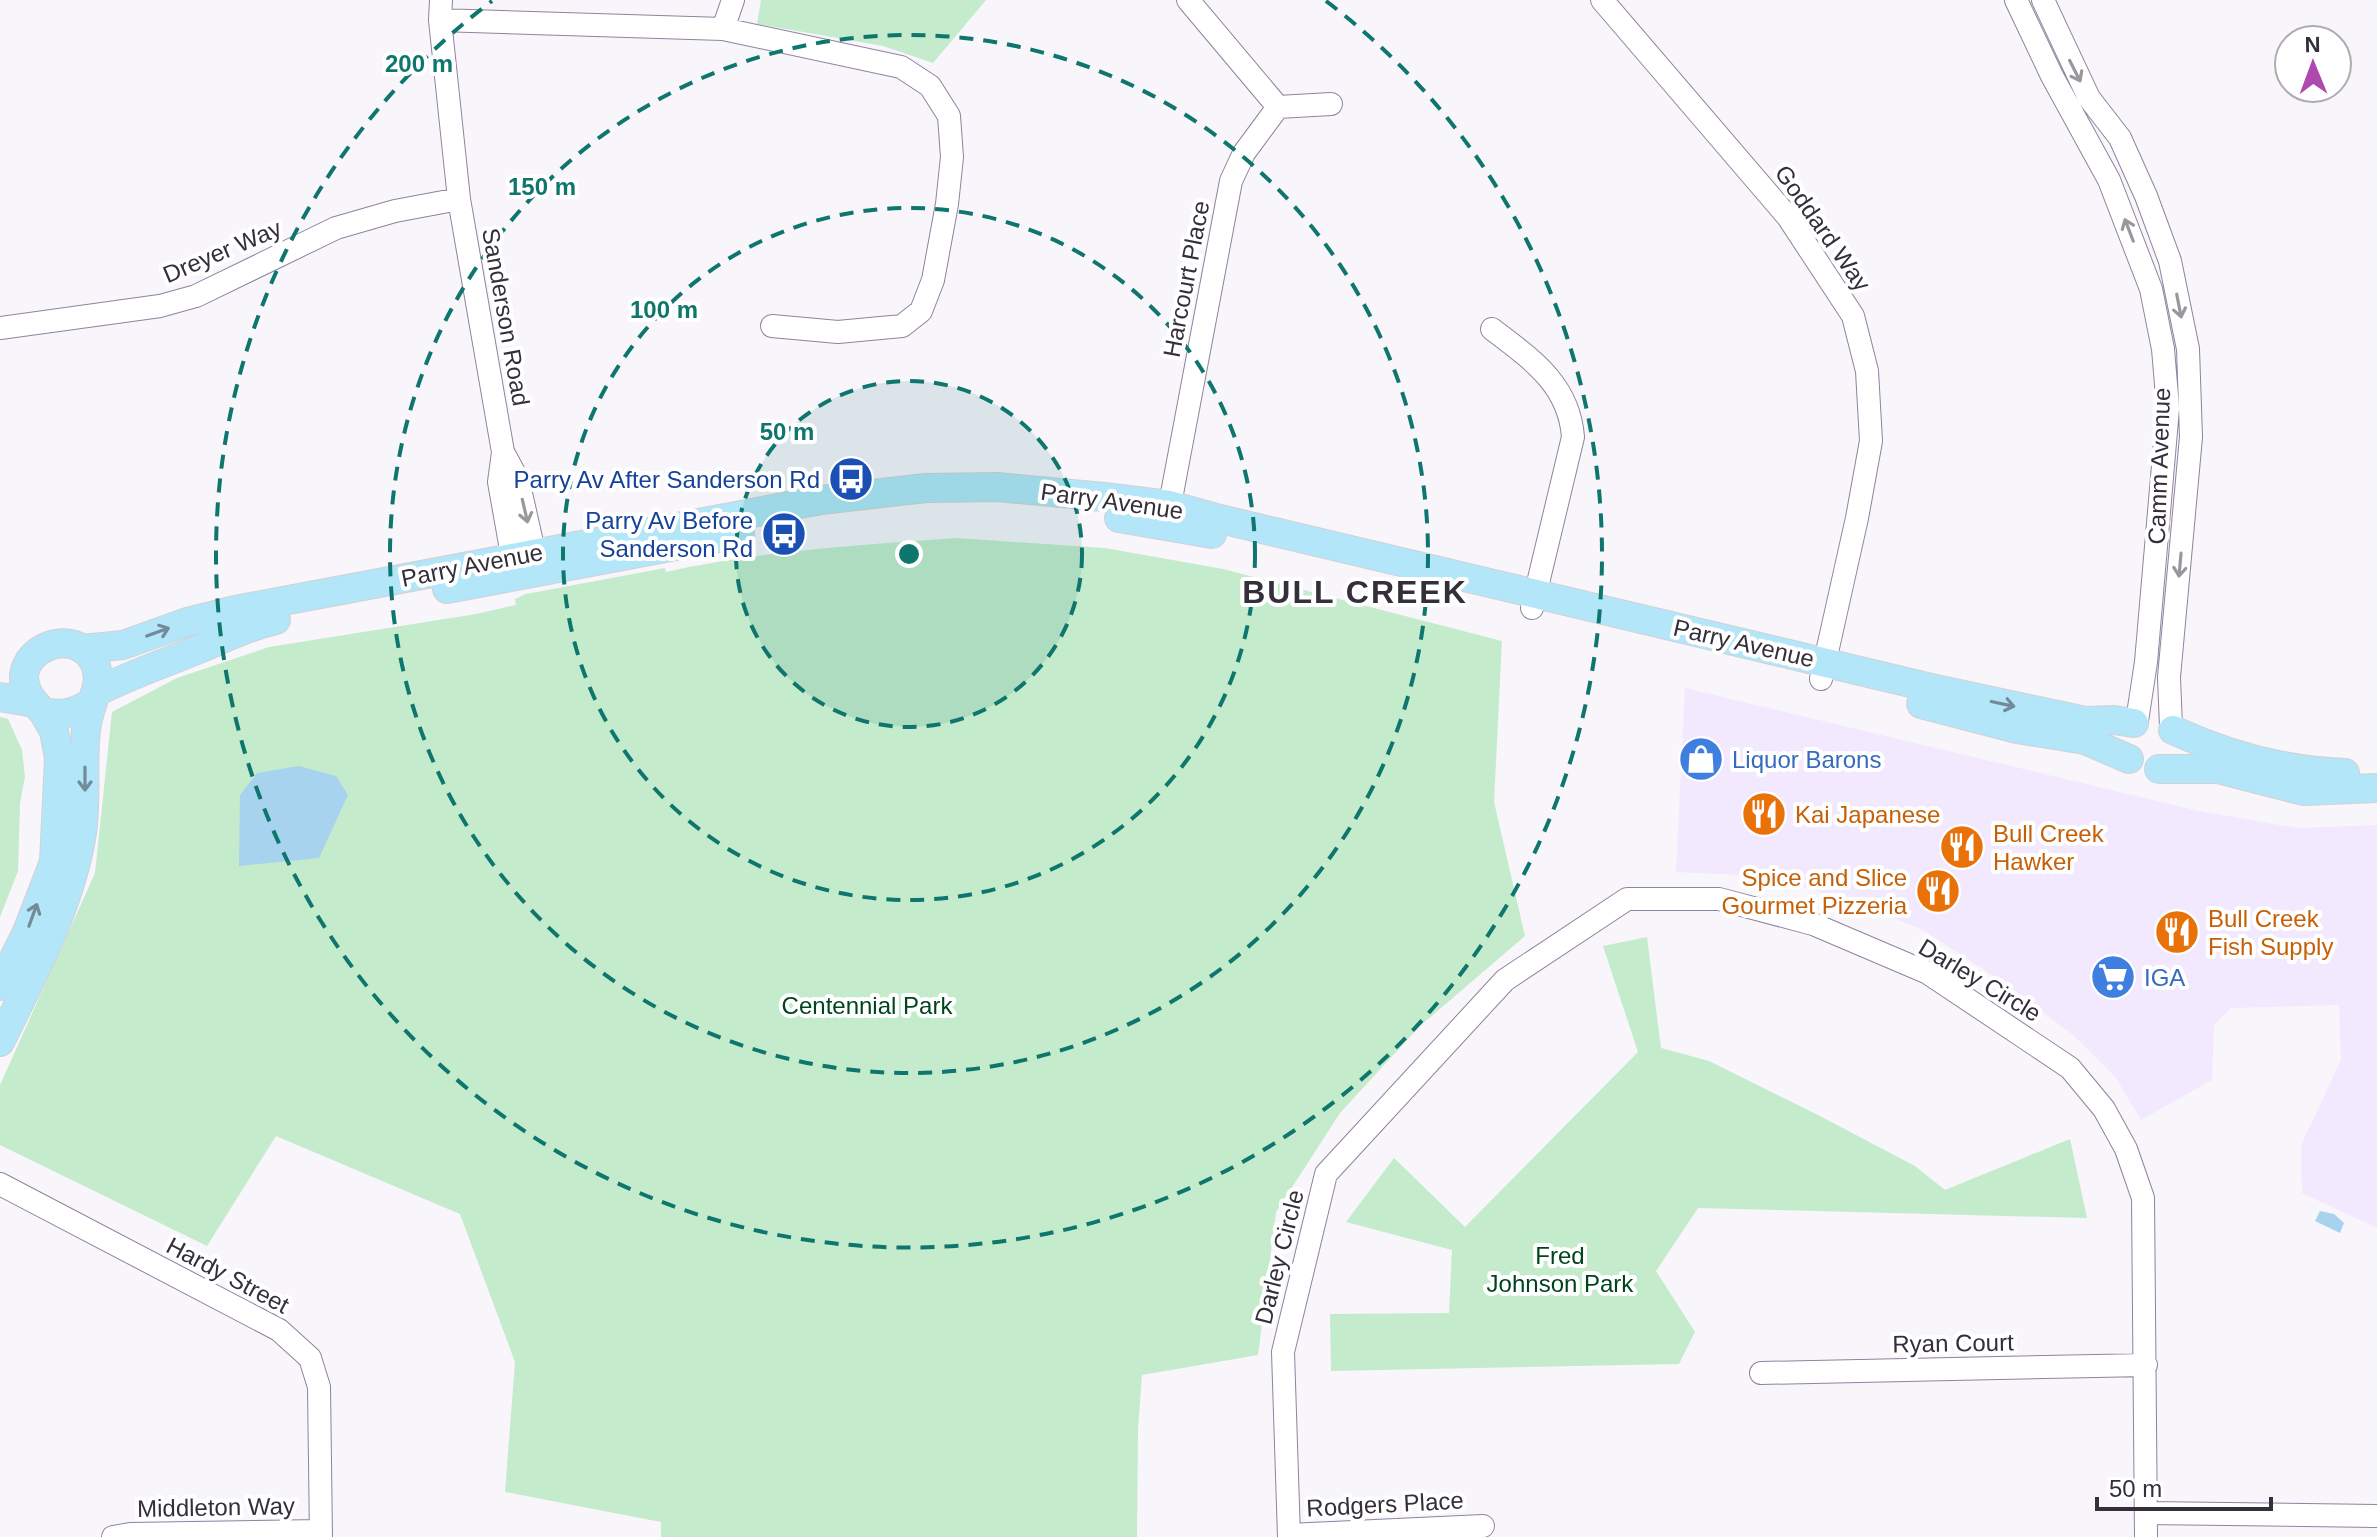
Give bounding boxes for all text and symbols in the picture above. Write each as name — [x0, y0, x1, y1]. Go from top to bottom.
north arrow — [2273, 24, 2353, 104]
text: N — [2304, 32, 2321, 57]
text: 200 m — [385, 50, 453, 77]
one-way arrow — [2067, 58, 2083, 82]
street label: Goddard Way — [1770, 160, 1876, 296]
text: 150 m — [508, 173, 576, 200]
street label: Harcourt Place — [1158, 199, 1214, 359]
street label: Dreyer Way — [159, 214, 285, 288]
one-way arrow — [2121, 218, 2135, 243]
street label: Sanderson Road — [477, 226, 535, 408]
one-way arrow — [2172, 293, 2187, 318]
text: 100 m — [630, 296, 698, 323]
street label: Camm Avenue — [2143, 387, 2175, 545]
text: 50 m — [760, 418, 814, 445]
bus stop icon: Parry Av After Sanderson Rd — [827, 455, 875, 503]
place label: Parry Av After Sanderson Rd — [514, 466, 820, 493]
street label: Parry Avenue — [1039, 478, 1185, 524]
one-way arrow — [518, 498, 533, 523]
place label: Parry Av Before Sanderson Rd — [585, 507, 753, 562]
bus stop icon: Parry Av Before Sanderson Rd — [760, 510, 808, 558]
street label: Parry Avenue — [399, 538, 545, 592]
centre of rings — [895, 540, 923, 568]
one-way arrow — [2173, 551, 2188, 578]
district label: BULL CREEK — [1242, 574, 1468, 610]
street label: Parry Avenue — [1671, 614, 1817, 672]
one-way arrow — [145, 624, 170, 639]
one-way arrow — [1990, 697, 2016, 712]
shop icon: Liquor Barons — [1677, 735, 1725, 783]
place label: Liquor Barons — [1732, 746, 1881, 773]
one-way arrow — [77, 765, 93, 792]
restaurant icon: Kai Japanese — [1740, 790, 1788, 838]
place label: Kai Japanese — [1795, 801, 1940, 828]
place label: Bull Creek Hawker — [1993, 820, 2105, 875]
restaurant icon: Bull Creek Hawker — [1938, 823, 1986, 871]
place label: Spice and Slice Gourmet Pizzeria — [1722, 864, 1908, 919]
restaurant icon: Spice and Slice Gourmet Pizzeria — [1914, 867, 1962, 915]
one-way arrow — [27, 903, 41, 928]
place label: Bull Creek Fish Supply — [2208, 905, 2333, 960]
restaurant icon: Bull Creek Fish Supply — [2153, 908, 2201, 956]
street label: Darley Circle — [1914, 933, 2046, 1027]
supermarket icon: IGA — [2089, 953, 2137, 1001]
place label: IGA — [2144, 964, 2185, 991]
park label: Centennial Park — [782, 992, 953, 1019]
street label: Darley Circle — [1249, 1187, 1309, 1327]
street label: Hardy Street — [162, 1231, 294, 1319]
park label: Fred Johnson Park — [1487, 1242, 1634, 1297]
street label: Ryan Court — [1892, 1328, 2014, 1358]
scale bar — [2097, 1461, 2271, 1511]
text: 50 m — [2109, 1475, 2162, 1502]
street label: Rodgers Place — [1306, 1486, 1464, 1522]
street label: Middleton Way — [137, 1492, 295, 1522]

